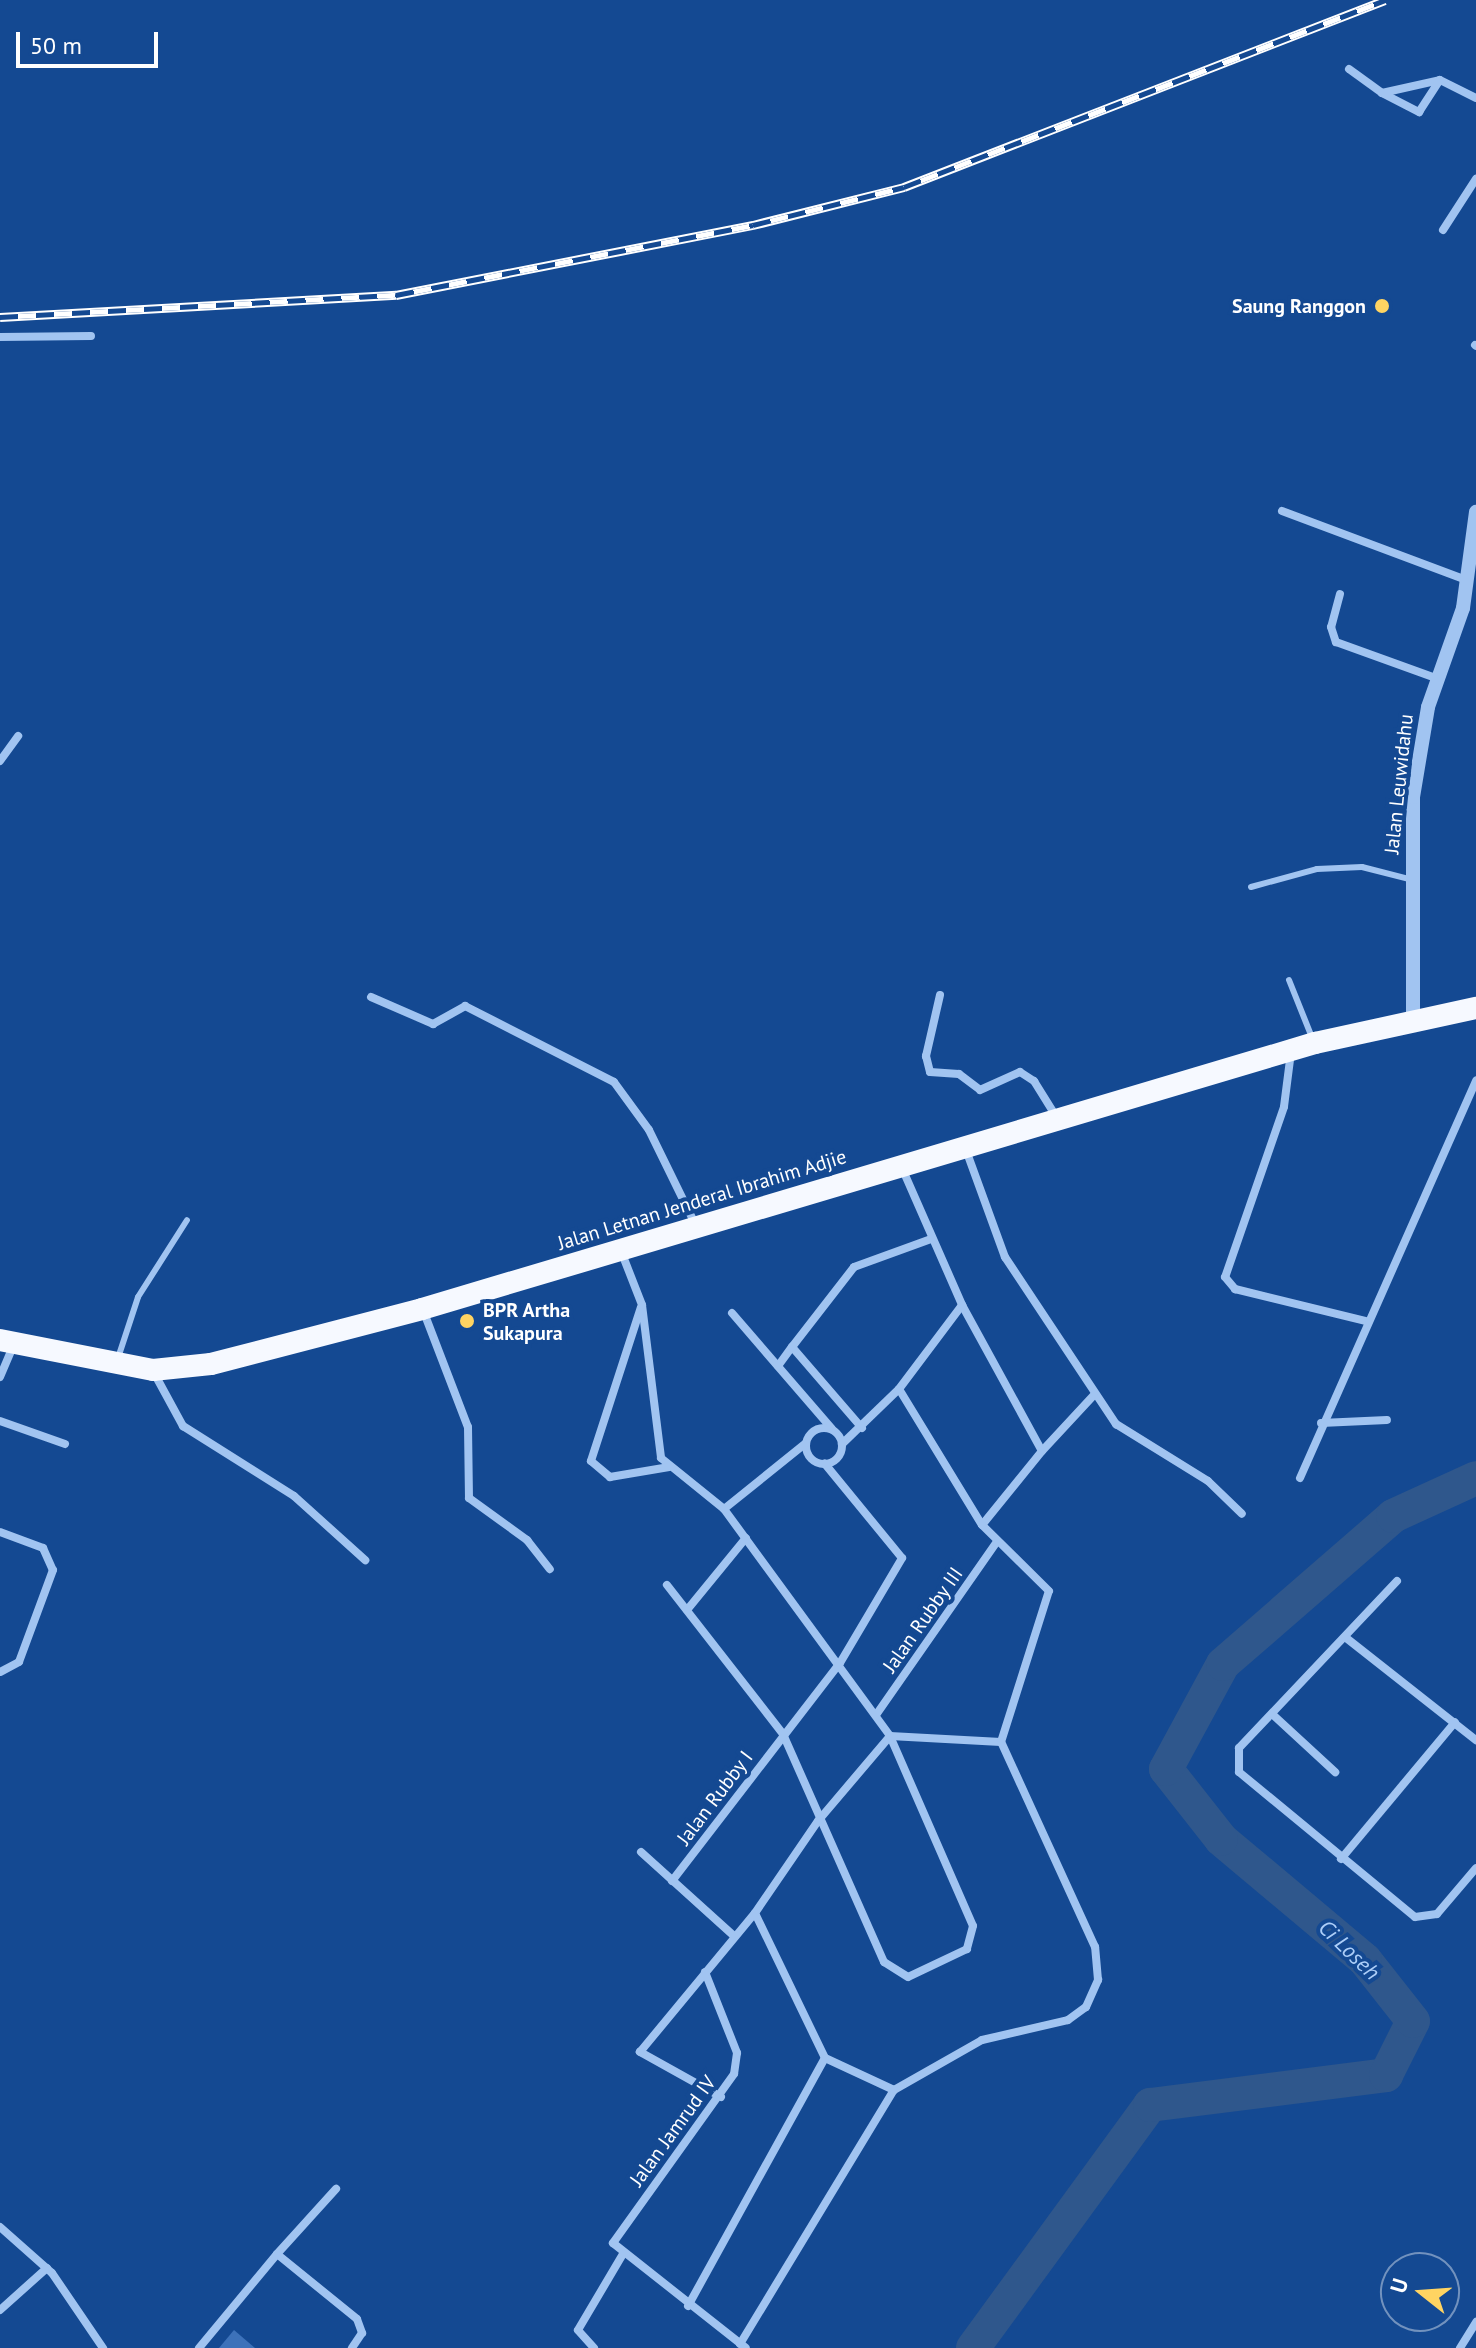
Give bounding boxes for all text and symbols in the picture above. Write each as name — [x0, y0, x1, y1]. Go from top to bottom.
scale bar — [20, 16, 162, 66]
text: 50 m — [30, 30, 82, 61]
place label: Saung Ranggon — [1232, 294, 1366, 318]
marker: Saung Ranggon — [1373, 297, 1391, 315]
street label: Jalan Leuwidahu — [1380, 713, 1418, 855]
street label: Jalan Letnan Jenderal Ibrahim Adjie — [554, 1144, 850, 1256]
place label: BPR Artha Sukapura — [483, 1298, 571, 1345]
marker: BPR Artha Sukapura — [458, 1312, 476, 1330]
street label: Jalan Rubby III — [878, 1562, 968, 1678]
street label: Jalan Rubby I — [672, 1746, 758, 1850]
water label: Ci Loseh — [1313, 1915, 1385, 1985]
street label: Jalan Jamrud IV — [625, 2071, 721, 2191]
north arrow — [1380, 2252, 1460, 2332]
text: U — [1384, 2275, 1414, 2296]

